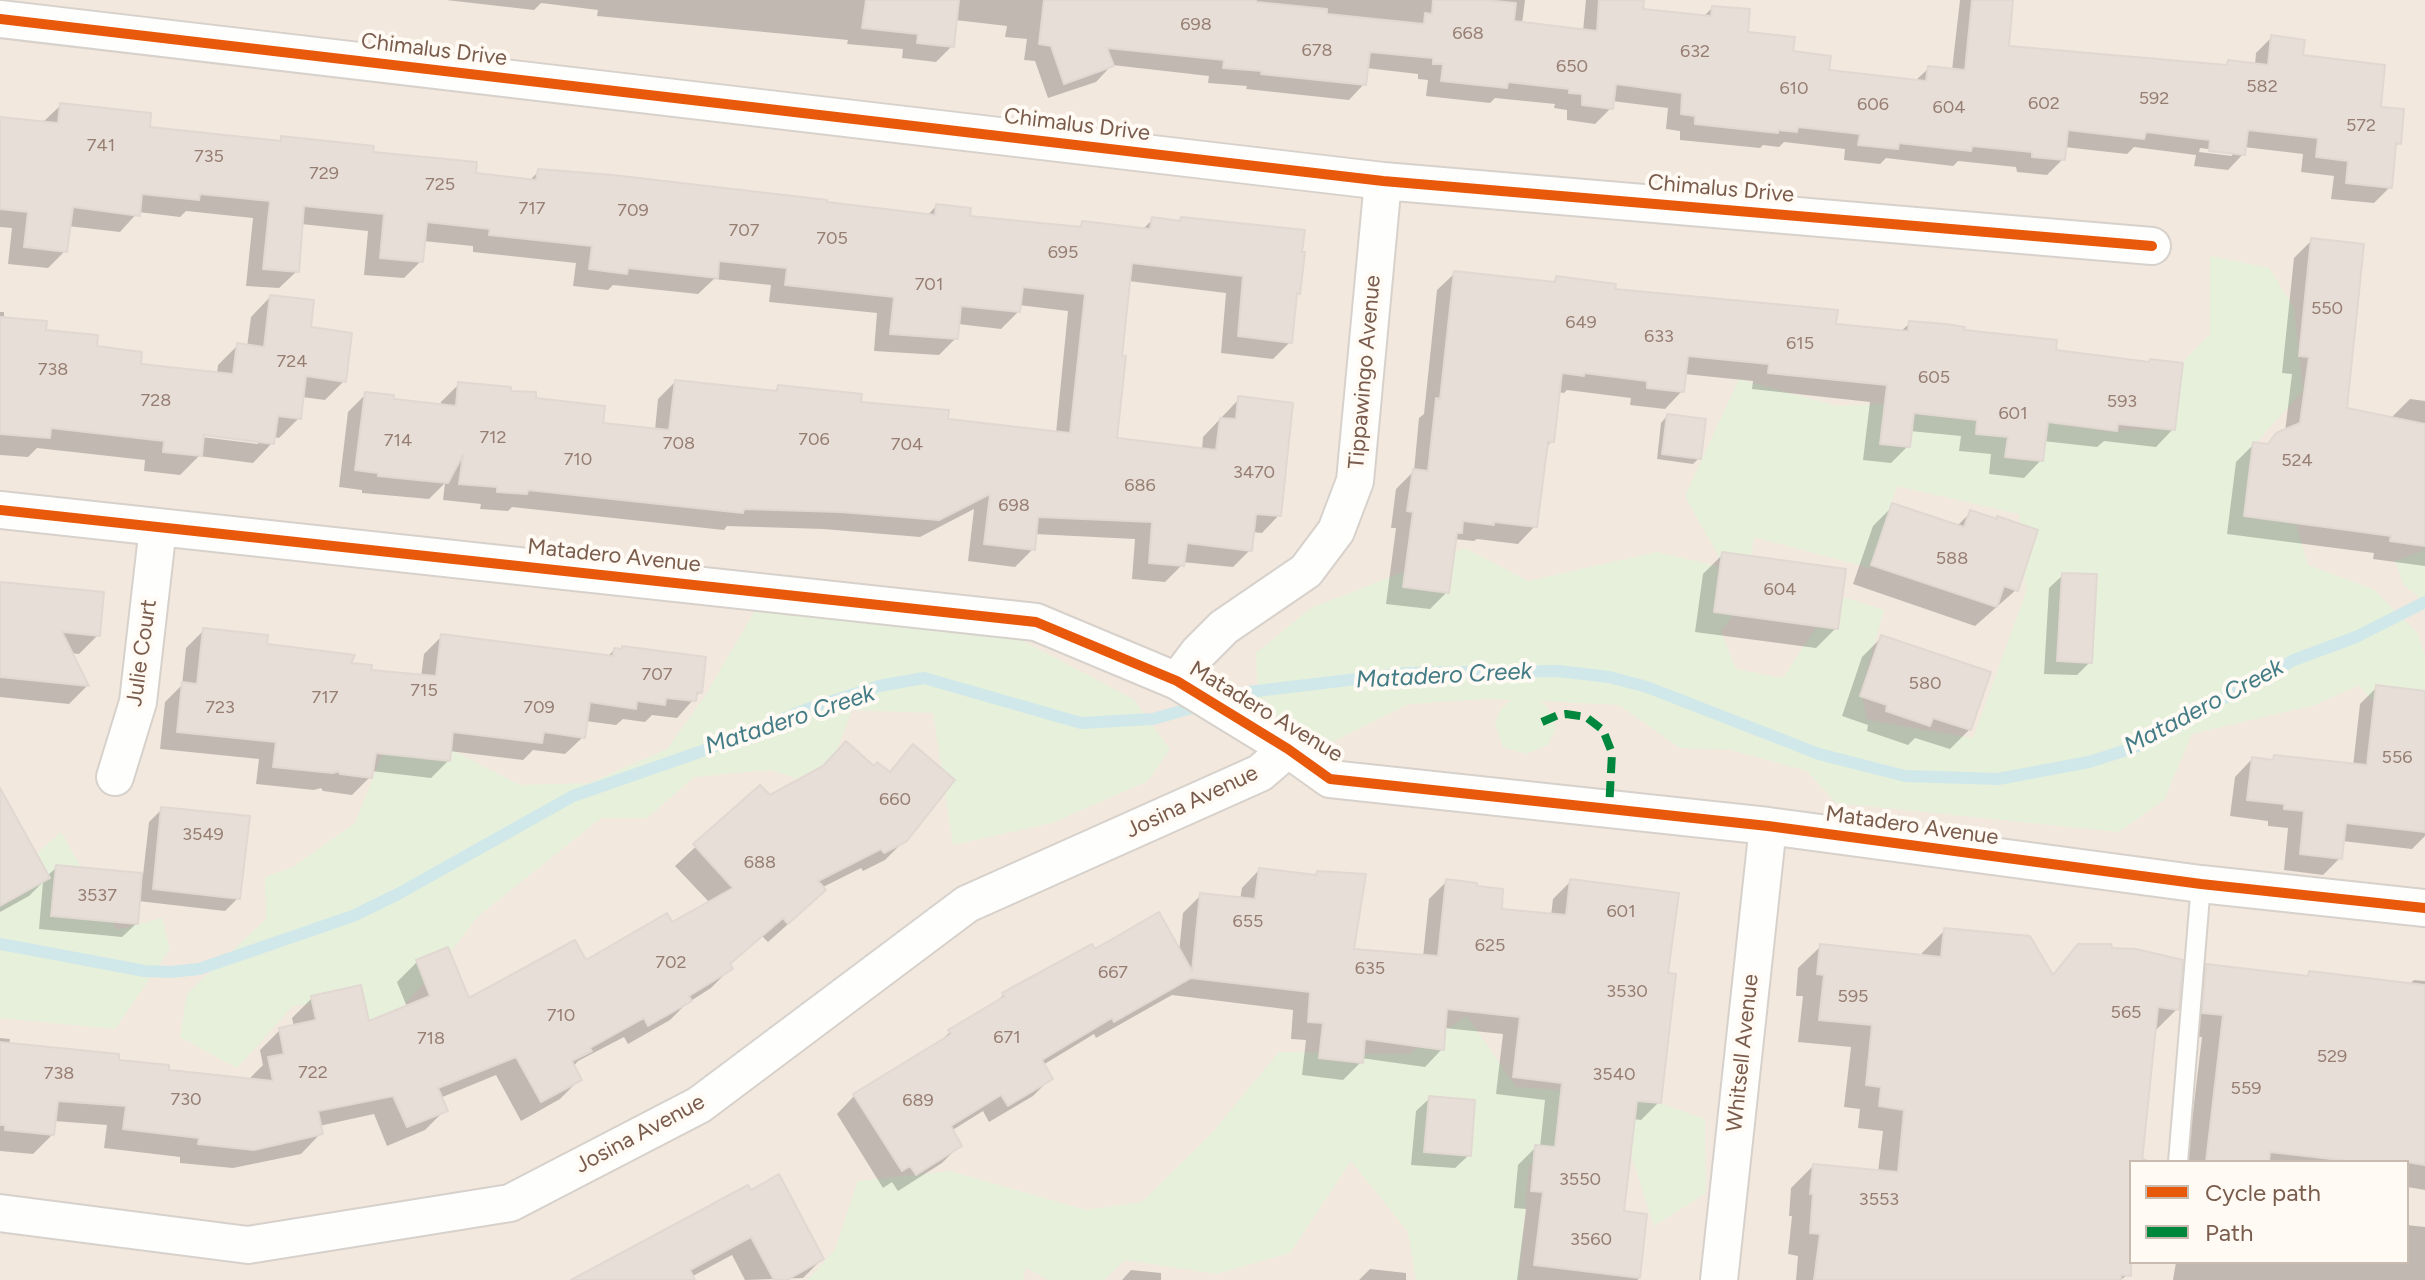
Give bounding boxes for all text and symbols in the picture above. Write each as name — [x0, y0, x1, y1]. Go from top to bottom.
house number: 698 — [1180, 14, 1212, 36]
house number: 668 — [1452, 23, 1484, 45]
street label: Chimalus Drive — [360, 28, 508, 72]
house number: 678 — [1302, 40, 1332, 62]
house number: 632 — [1680, 41, 1710, 63]
house number: 650 — [1556, 56, 1588, 78]
house number: 582 — [2246, 76, 2278, 98]
house number: 610 — [1779, 78, 1809, 100]
house number: 592 — [2139, 88, 2169, 110]
house number: 602 — [2028, 93, 2060, 115]
house number: 606 — [1857, 94, 1889, 116]
house number: 604 — [1933, 97, 1965, 119]
street label: Chimalus Drive — [1003, 103, 1151, 147]
house number: 572 — [2346, 115, 2376, 137]
house number: 741 — [87, 135, 115, 157]
house number: 735 — [194, 146, 224, 168]
house number: 729 — [309, 163, 339, 185]
street label: Chimalus Drive — [1647, 169, 1795, 209]
house number: 725 — [425, 174, 455, 196]
house number: 717 — [519, 198, 545, 220]
house number: 709 — [617, 200, 649, 222]
house number: 707 — [729, 220, 759, 242]
house number: 705 — [816, 228, 848, 250]
house number: 695 — [1048, 242, 1078, 264]
house number: 701 — [915, 274, 943, 296]
street label: Tippawingo Avenue — [1343, 274, 1387, 470]
house number: 550 — [2311, 298, 2343, 320]
house number: 649 — [1565, 312, 1597, 334]
house number: 633 — [1644, 326, 1674, 348]
house number: 615 — [1786, 333, 1814, 355]
house number: 724 — [277, 351, 307, 373]
house number: 738 — [38, 359, 68, 381]
house number: 605 — [1918, 367, 1950, 389]
house number: 728 — [141, 390, 171, 412]
house number: 593 — [2107, 391, 2137, 413]
house number: 601 — [1998, 403, 2028, 425]
house number: 712 — [479, 427, 507, 449]
house number: 706 — [798, 429, 830, 451]
house number: 714 — [384, 430, 412, 452]
house number: 708 — [663, 433, 695, 455]
house number: 704 — [891, 434, 923, 456]
house number: 710 — [564, 449, 592, 471]
house number: 524 — [2281, 450, 2313, 472]
house number: 3470 — [1233, 462, 1275, 484]
house number: 686 — [1124, 475, 1156, 497]
house number: 698 — [998, 495, 1030, 517]
street label: Matadero Avenue — [526, 534, 702, 578]
house number: 588 — [1936, 548, 1968, 570]
house number: 604 — [1764, 579, 1796, 601]
street label: Julie Court — [121, 598, 163, 708]
water label: Matadero Creek — [2119, 653, 2289, 761]
street label: Matadero Avenue — [1185, 656, 1347, 768]
water label: Matadero Creek — [1355, 657, 1533, 695]
house number: 707 — [642, 664, 672, 686]
house number: 580 — [1909, 673, 1941, 695]
water label: Matadero Creek — [702, 679, 878, 761]
house number: 715 — [410, 680, 438, 702]
house number: 717 — [312, 687, 338, 709]
house number: 723 — [205, 697, 235, 719]
house number: 709 — [523, 697, 555, 719]
house number: 556 — [2382, 747, 2412, 769]
street label: Josina Avenue — [1122, 760, 1262, 844]
house number: 660 — [879, 789, 911, 811]
street label: Matadero Avenue — [1824, 801, 2000, 851]
house number: 3549 — [182, 824, 224, 846]
house number: 688 — [744, 852, 776, 874]
house number: 3537 — [77, 885, 117, 907]
house number: 601 — [1606, 901, 1636, 923]
house number: 655 — [1233, 911, 1263, 933]
house number: 625 — [1475, 935, 1505, 957]
house number: 702 — [655, 952, 687, 974]
house number: 635 — [1355, 958, 1385, 980]
house number: 667 — [1098, 962, 1128, 984]
street label: Whitsell Avenue — [1722, 973, 1764, 1133]
house number: 3530 — [1606, 981, 1648, 1003]
house number: 595 — [1838, 986, 1868, 1008]
house number: 565 — [2111, 1002, 2141, 1024]
house number: 710 — [547, 1005, 575, 1027]
house number: 671 — [993, 1027, 1021, 1049]
house number: 718 — [417, 1028, 445, 1050]
house number: 529 — [2317, 1046, 2347, 1068]
house number: 722 — [298, 1062, 328, 1084]
house number: 738 — [44, 1063, 74, 1085]
house number: 3540 — [1593, 1064, 1635, 1086]
house number: 559 — [2231, 1078, 2261, 1100]
house number: 730 — [171, 1089, 201, 1111]
street label: Josina Avenue — [571, 1089, 709, 1179]
house number: 689 — [902, 1090, 934, 1112]
legend — [2129, 1160, 2409, 1264]
house number: 3550 — [1559, 1169, 1601, 1191]
text: Cycle path — [2205, 1178, 2321, 1207]
house number: 3553 — [1859, 1189, 1899, 1211]
text: Path — [2205, 1218, 2253, 1247]
house number: 3560 — [1570, 1229, 1612, 1251]

